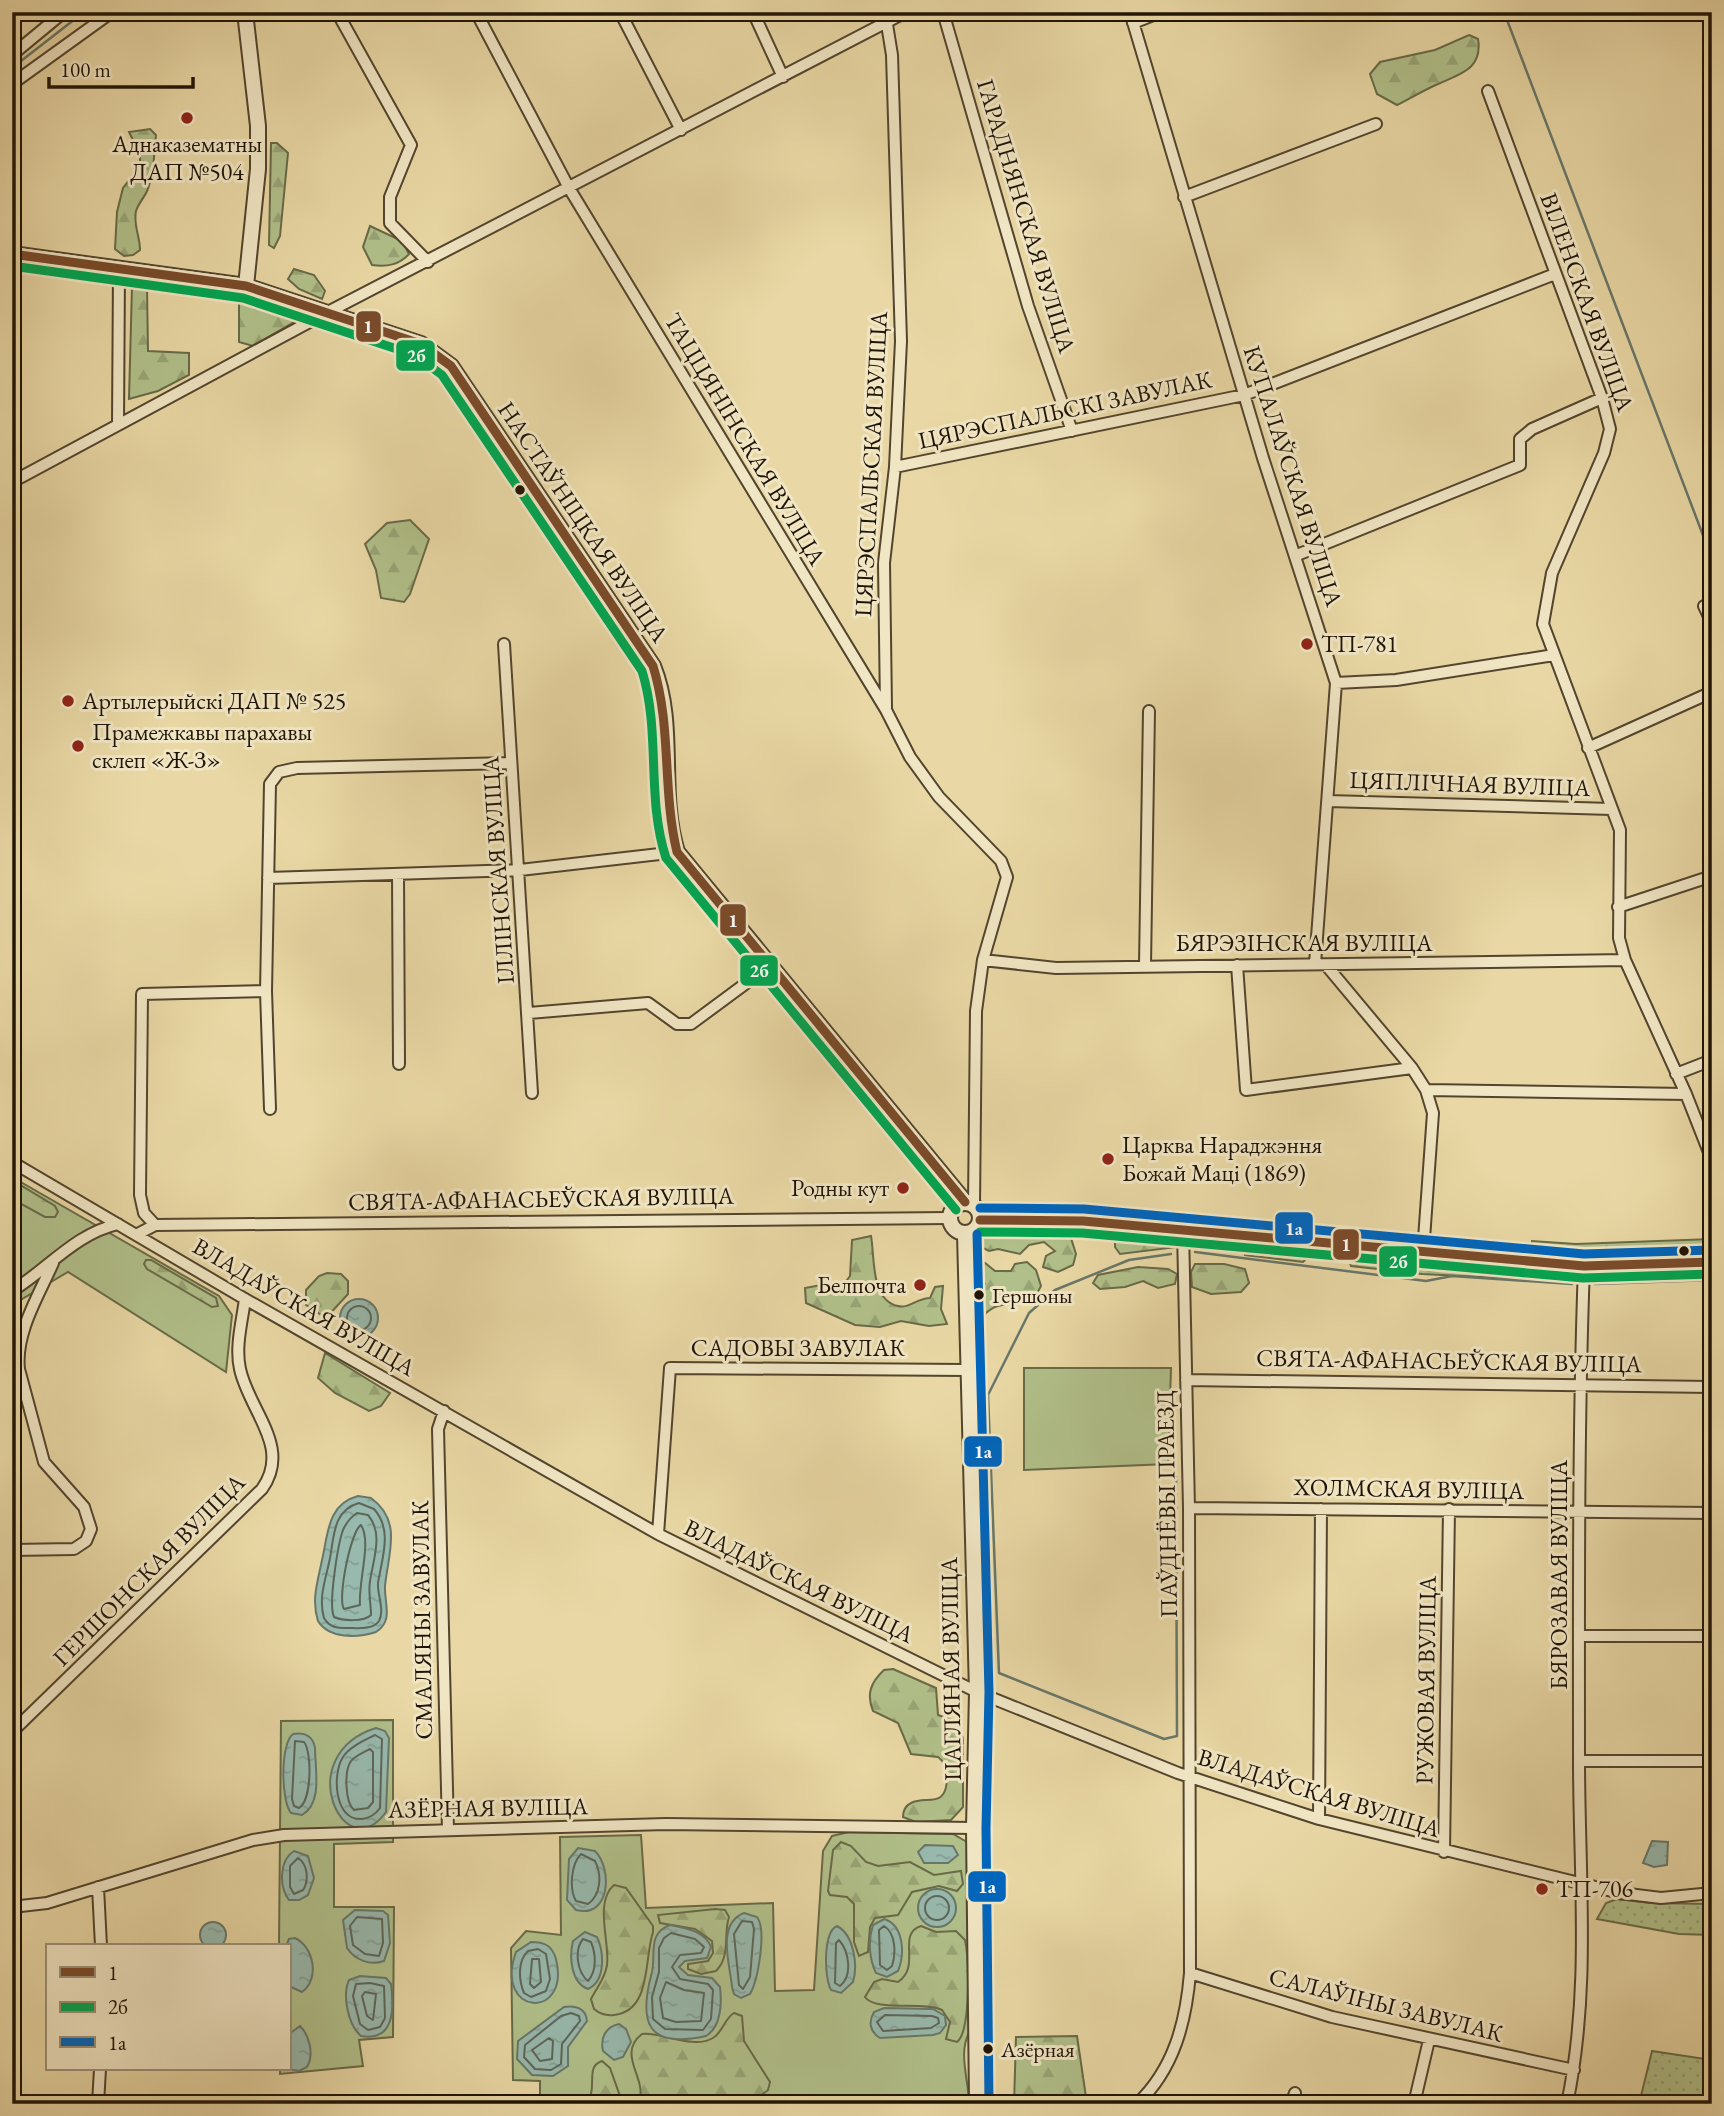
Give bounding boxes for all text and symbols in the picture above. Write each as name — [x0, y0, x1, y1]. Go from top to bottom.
scale bar — [49, 46, 192, 90]
text: 100 m — [60, 56, 111, 83]
street label: ГАРАДНЯНСКАЯ ВУЛІЦА — [970, 75, 1083, 357]
marker: Аднаказематны ДАП №504 — [179, 110, 195, 126]
place label: Аднаказематны ДАП №504 — [111, 128, 262, 187]
street label: ВІЛЕНСКАЯ ВУЛІЦА — [1533, 188, 1642, 416]
street label: ТАЦЦЯНІНСКАЯ ВУЛІЦА — [658, 307, 833, 571]
line badge: 1 — [355, 310, 382, 343]
street label: ЦЯРЭСПАЛЬСКАЯ ВУЛІЦА — [847, 310, 894, 618]
text: 1 — [363, 314, 373, 339]
line badge: 2б — [395, 339, 436, 372]
street label: КУПАЛАЎСКАЯ ВУЛІЦА — [1237, 342, 1350, 610]
text: 2б — [406, 343, 426, 368]
street label: ЦЯРЭСПАЛЬСКІ ЗАВУЛАК — [915, 363, 1215, 456]
street label: НАСТАЎНІЦКАЯ ВУЛІЦА — [491, 395, 676, 648]
unlabelled marker — [513, 483, 527, 497]
place label: ТП-781 — [1321, 628, 1398, 659]
marker: ТП-781 — [1299, 636, 1315, 652]
place label: Артылерыйскі ДАП № 525 — [81, 685, 346, 716]
marker: Артылерыйскі ДАП № 525 — [60, 693, 76, 709]
place label: Прамежкавы парахавы склеп «Ж-З» — [92, 716, 312, 775]
marker: Прамежкавы парахавы склеп «Ж-З» — [70, 738, 86, 754]
street label: ІЛЛІНСКАЯ ВУЛІЦА — [474, 755, 521, 985]
street label: ЦЯПЛІЧНАЯ ВУЛІЦА — [1349, 764, 1591, 803]
line badge: 1 — [719, 903, 747, 937]
text: 1 — [728, 908, 738, 933]
street label: БЯРЭЗІНСКАЯ ВУЛІЦА — [1175, 927, 1433, 958]
line badge: 2б — [739, 954, 779, 987]
text: 2б — [749, 958, 769, 983]
place label: Царква Нараджэння Божай Маці (1869) — [1122, 1129, 1323, 1188]
marker: Царква Нараджэння Божай Маці (1869) — [1100, 1151, 1116, 1167]
place label: Родны кут — [791, 1172, 889, 1203]
street label: СВЯТА-АФАНАСЬЕЎСКАЯ ВУЛІЦА — [348, 1180, 735, 1217]
marker: Родны кут — [895, 1180, 911, 1196]
line badge: 1а — [1274, 1211, 1314, 1245]
text: 1а — [1285, 1216, 1304, 1241]
line badge: 1 — [1332, 1228, 1360, 1261]
street label: ВЛАДАЎСКАЯ ВУЛІЦА — [187, 1230, 421, 1383]
text: 1 — [1341, 1232, 1351, 1257]
unlabelled marker — [1677, 1244, 1691, 1258]
line badge: 2б — [1378, 1245, 1418, 1278]
text: 2б — [1388, 1249, 1408, 1274]
place label: Белпочта — [817, 1269, 906, 1300]
marker: Белпочта — [912, 1277, 928, 1293]
place label: Гершоны — [992, 1281, 1072, 1310]
marker: Гершоны — [972, 1288, 986, 1302]
street label: САДОВЫ ЗАВУЛАК — [691, 1332, 905, 1363]
street label: СВЯТА-АФАНАСЬЕЎСКАЯ ВУЛІЦА — [1256, 1342, 1643, 1379]
street label: ПАЎДНЁВЫ ПРАЕЗД — [1149, 1390, 1184, 1618]
line badge: 1а — [963, 1435, 1003, 1468]
text: 1а — [974, 1439, 993, 1464]
street label: БЯРОЗАВАЯ ВУЛІЦА — [1543, 1460, 1574, 1690]
street label: ГЕРШОНСКАЯ ВУЛІЦА — [46, 1466, 252, 1673]
street label: ХОЛМСКАЯ ВУЛІЦА — [1292, 1471, 1525, 1506]
street label: СМАЛЯНЫ ЗАВУЛАК — [404, 1500, 439, 1740]
street label: ВЛАДАЎСКАЯ ВУЛІЦА — [679, 1511, 920, 1650]
street label: ЦАГЛЯНАЯ ВУЛІЦА — [933, 1556, 968, 1781]
street label: РУЖОВАЯ ВУЛІЦА — [1408, 1575, 1443, 1785]
street label: ВЛАДАЎСКАЯ ВУЛІЦА — [1194, 1741, 1445, 1844]
street label: АЗЁРНАЯ ВУЛІЦА — [387, 1790, 589, 1825]
line badge: 1а — [967, 1870, 1007, 1903]
place label: ТП-706 — [1556, 1873, 1633, 1904]
text: 1а — [978, 1874, 997, 1899]
marker: ТП-706 — [1534, 1881, 1550, 1897]
legend — [46, 1944, 290, 2070]
text: 1 — [108, 1959, 118, 1986]
street label: САЛАЎІНЫ ЗАВУЛАК — [1266, 1960, 1506, 2049]
text: 2б — [108, 1993, 128, 2020]
text: 1а — [108, 2029, 127, 2056]
place label: Азёрная — [1000, 2035, 1075, 2064]
marker: Азёрная — [981, 2042, 995, 2056]

